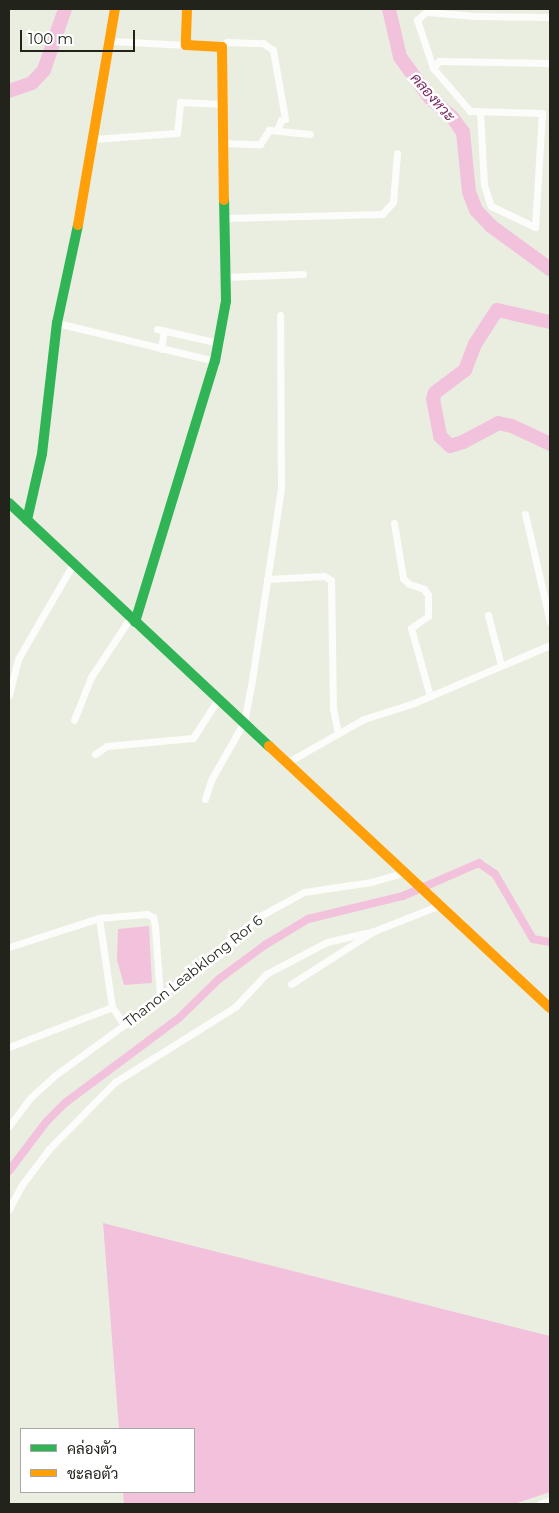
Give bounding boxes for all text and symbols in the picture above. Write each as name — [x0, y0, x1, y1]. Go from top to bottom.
scale bar — [22, 20, 138, 52]
text: 100 m — [28, 29, 73, 48]
water label: คลองหวะ — [407, 69, 459, 125]
street label: Thanon Leabklong Ror 6 — [120, 912, 266, 1030]
legend — [20, 1428, 195, 1493]
text: คล่องตัว — [67, 1439, 117, 1458]
text: ชะลอตัว — [67, 1464, 118, 1483]

